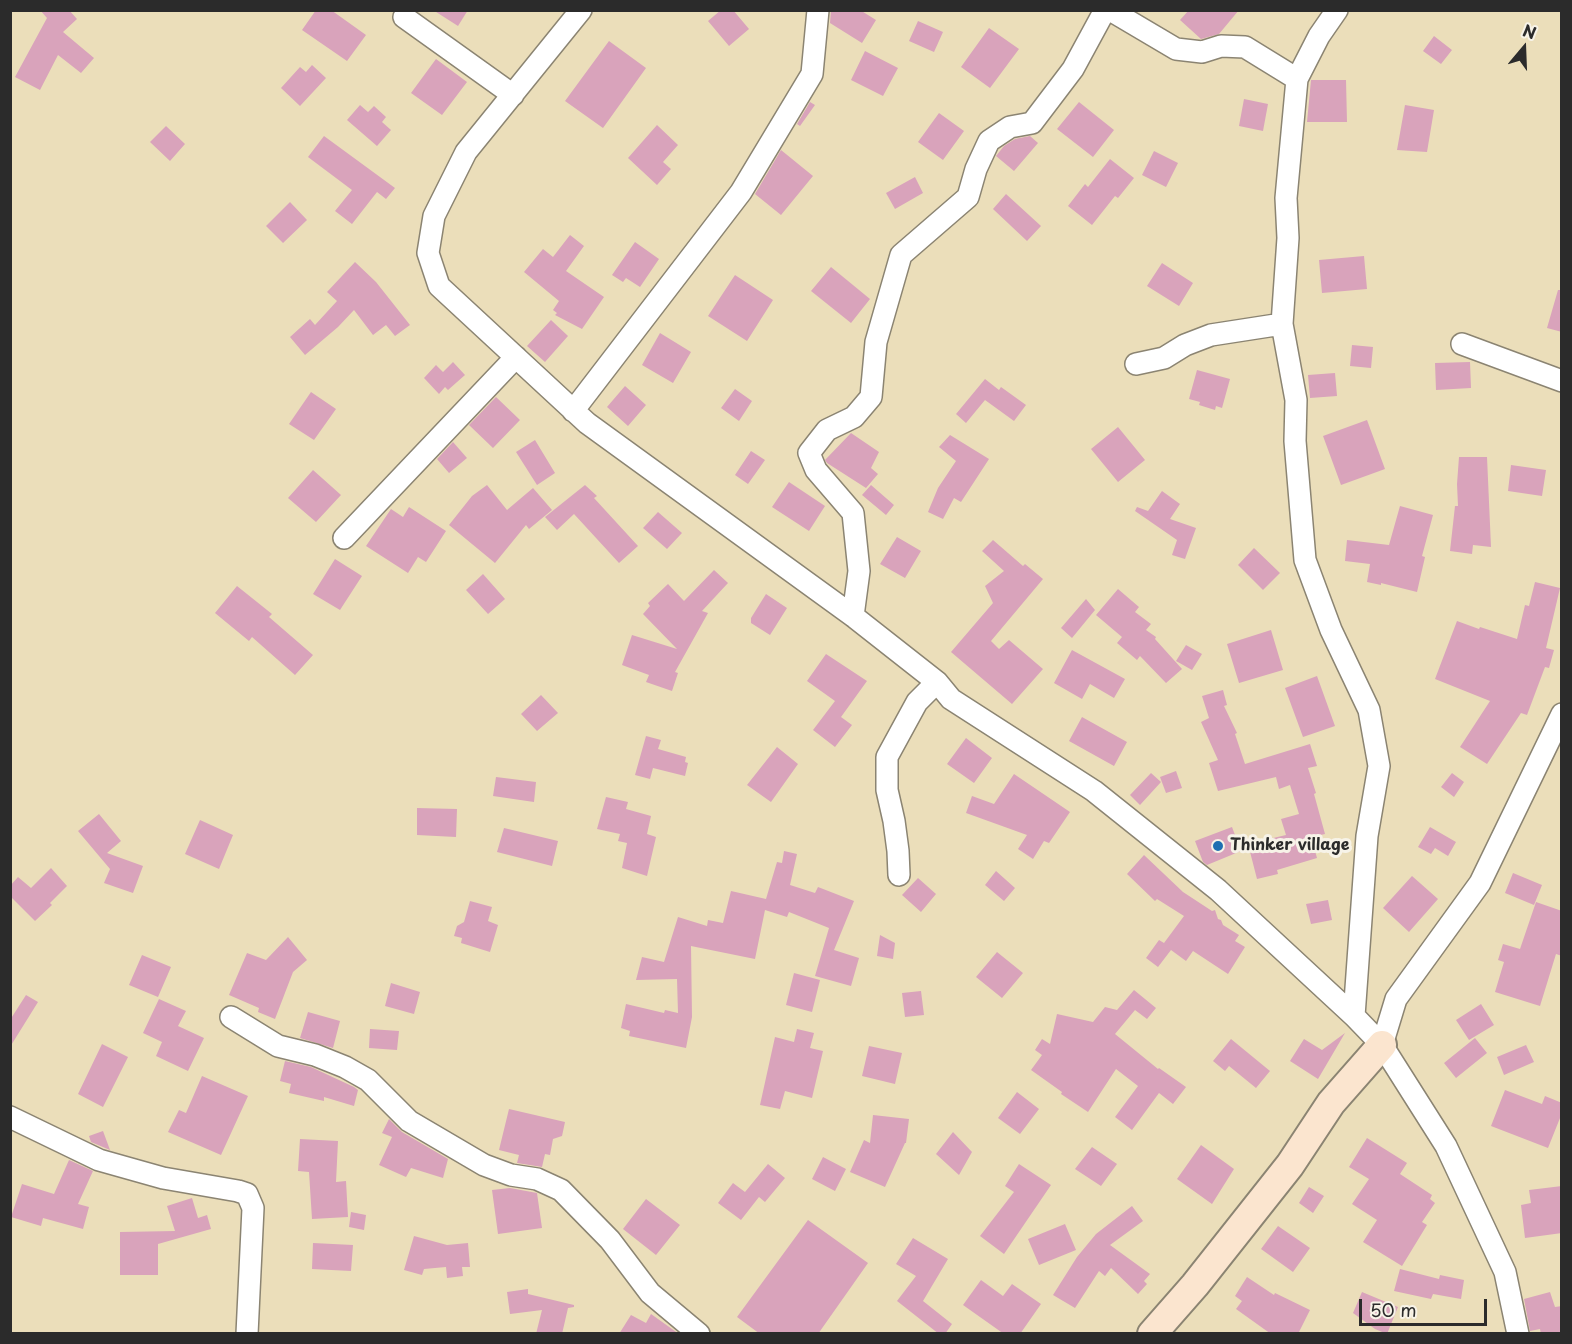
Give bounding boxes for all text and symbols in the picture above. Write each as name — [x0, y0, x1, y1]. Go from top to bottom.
north arrow — [1494, 18, 1554, 78]
text: N — [1520, 18, 1540, 44]
place label: Thinker village — [1230, 836, 1349, 856]
marker: Thinker village — [1211, 839, 1225, 853]
scale bar — [1362, 1287, 1490, 1325]
text: 50 m — [1370, 1296, 1417, 1323]

